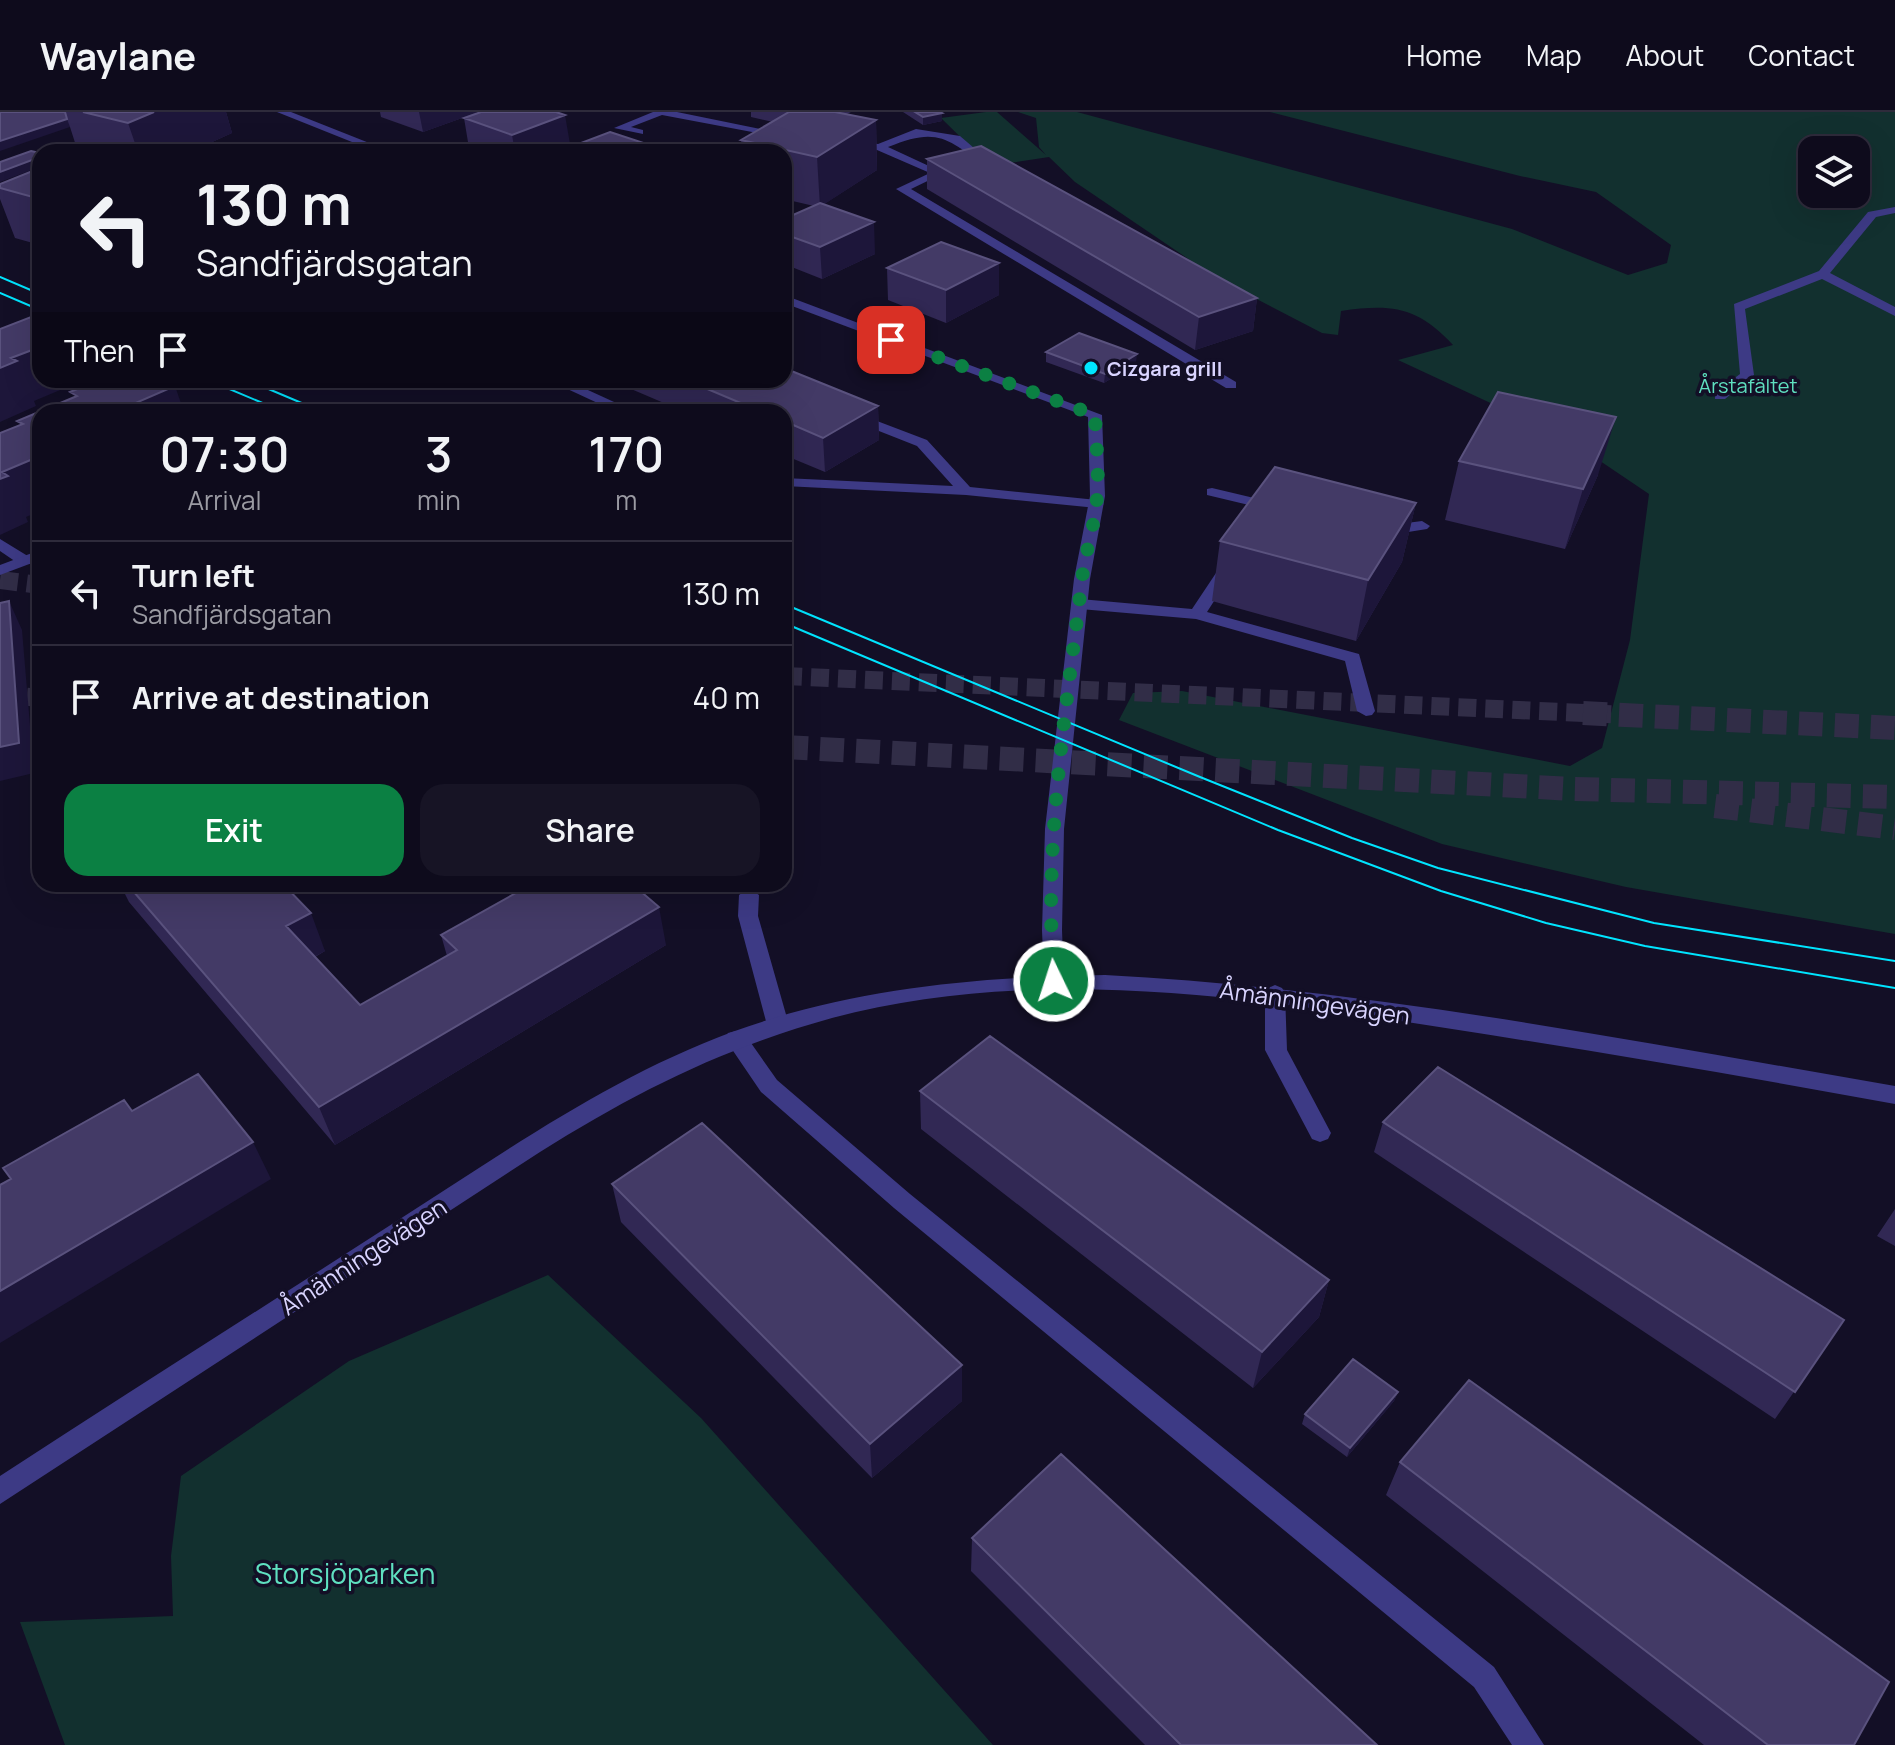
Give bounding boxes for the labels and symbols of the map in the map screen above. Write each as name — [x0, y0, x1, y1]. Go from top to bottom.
pin — [857, 306, 925, 374]
place label: Cizgara grill — [1107, 355, 1222, 382]
marker: Cizgara grill — [1082, 359, 1100, 377]
park label: Årstafältet — [1699, 372, 1797, 399]
position arrow — [1012, 939, 1096, 1023]
street label: Åmänningevägen — [1218, 972, 1412, 1032]
street label: Åmänningevägen — [274, 1190, 452, 1322]
park label: Storsjöparken — [255, 1554, 435, 1592]

